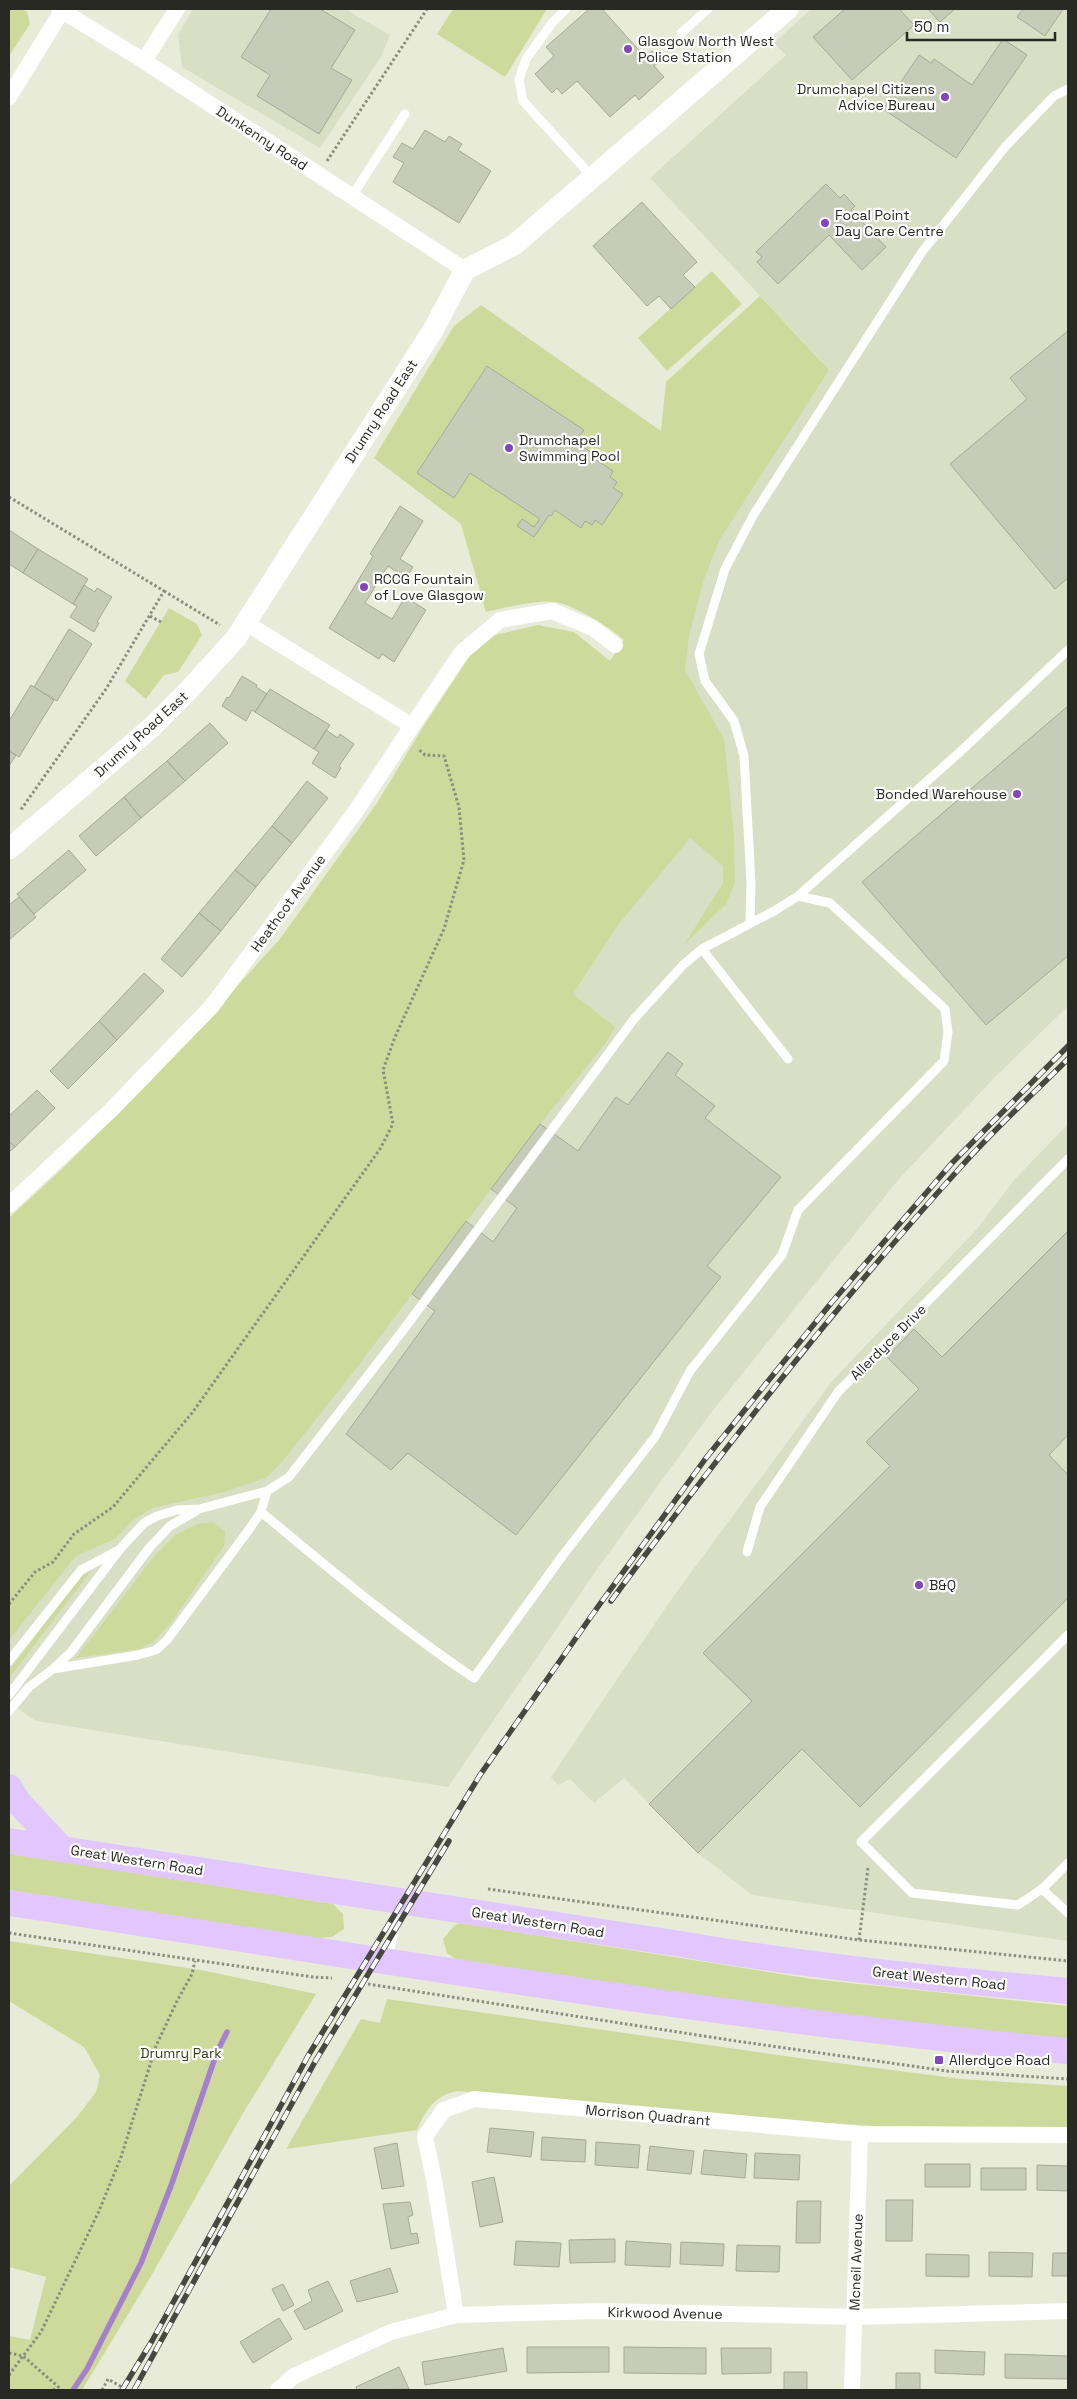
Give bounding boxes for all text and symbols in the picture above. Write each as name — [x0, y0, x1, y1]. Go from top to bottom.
scale bar — [907, 10, 1054, 42]
text: 50 m — [914, 17, 949, 36]
place label: Glasgow North West Police Station — [638, 32, 774, 66]
marker: Glasgow North West Police Station — [622, 43, 634, 55]
place label: Drumchapel Citizens Advice Bureau — [797, 80, 935, 114]
marker: Drumchapel Citizens Advice Bureau — [939, 91, 951, 103]
street label: Dunkenny Road — [213, 102, 311, 174]
place label: Focal Point Day Care Centre — [835, 206, 944, 240]
marker: Focal Point Day Care Centre — [819, 217, 831, 229]
street label: Drumry Road East — [341, 356, 421, 466]
place label: Drumchapel Swimming Pool — [519, 431, 620, 465]
marker: Drumchapel Swimming Pool — [503, 442, 515, 454]
place label: RCCG Fountain of Love Glasgow — [374, 570, 484, 604]
marker: RCCG Fountain of Love Glasgow — [358, 581, 370, 593]
street label: Drumry Road East — [90, 687, 192, 781]
place label: Bonded Warehouse — [876, 785, 1007, 803]
marker: Bonded Warehouse — [1011, 788, 1023, 800]
street label: Heathcot Avenue — [247, 851, 329, 955]
street label: Allerdyce Drive — [846, 1300, 930, 1384]
place label: B&Q — [929, 1576, 956, 1594]
marker: B&Q — [913, 1579, 925, 1591]
street label: Great Western Road — [69, 1841, 205, 1879]
street label: Great Western Road — [470, 1903, 606, 1941]
street label: Great Western Road — [871, 1962, 1007, 1994]
park label: Drumry Park — [140, 2044, 222, 2062]
place label: Allerdyce Road — [949, 2051, 1050, 2069]
marker: Allerdyce Road — [933, 2054, 945, 2066]
street label: Morrison Quadrant — [585, 2101, 711, 2129]
street label: Mcneil Avenue — [845, 2213, 867, 2311]
street label: Kirkwood Avenue — [607, 2303, 723, 2323]

